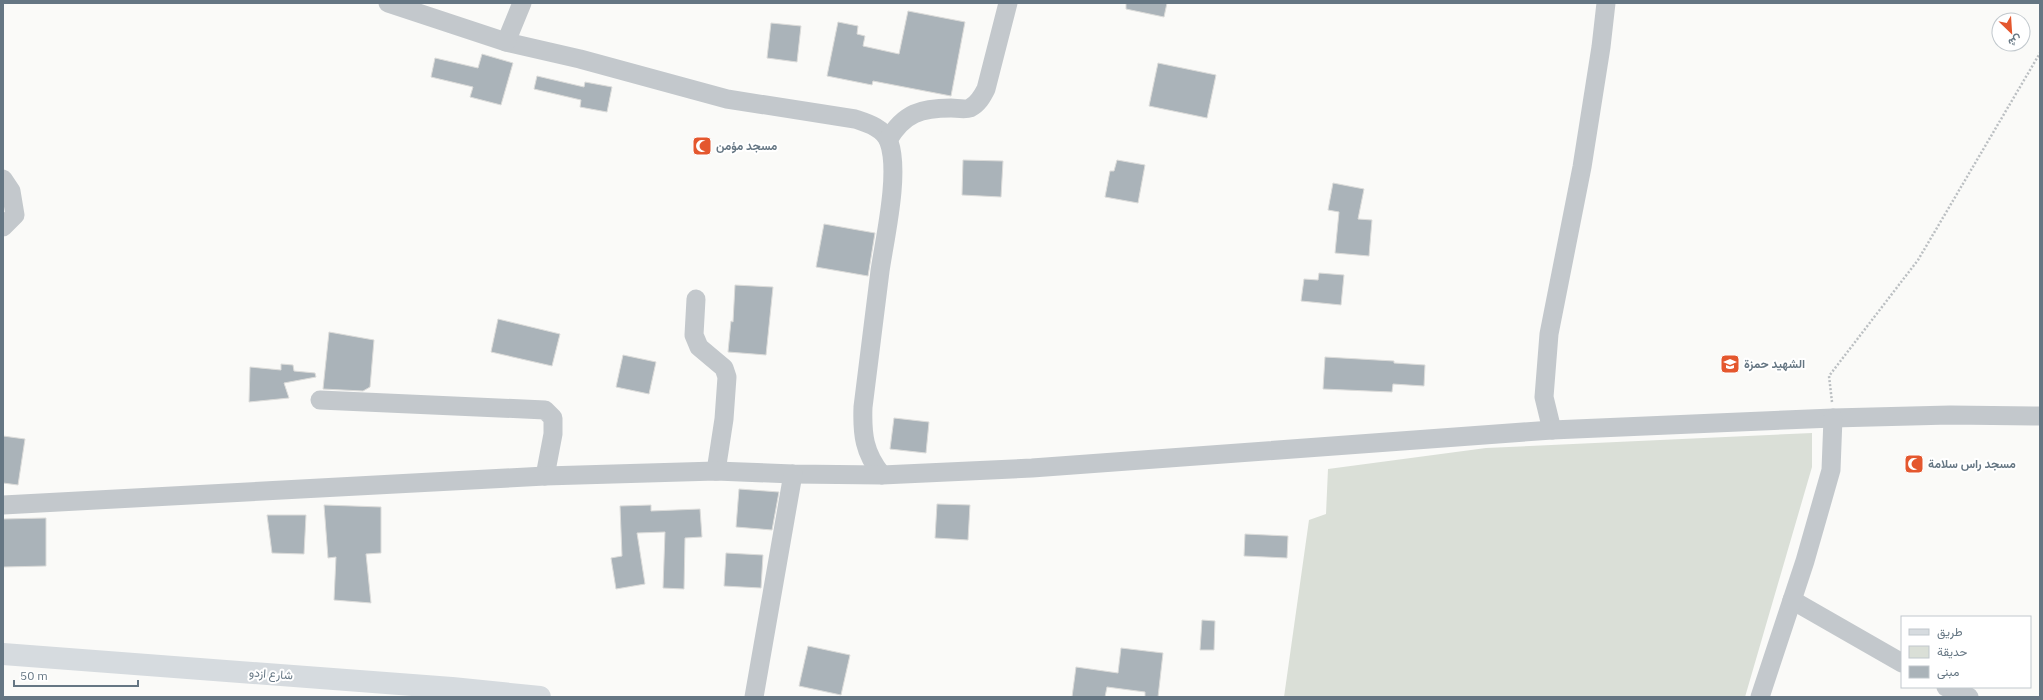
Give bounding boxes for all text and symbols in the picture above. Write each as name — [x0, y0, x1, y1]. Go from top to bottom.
north arrow — [1991, 12, 2031, 52]
text: ش — [2006, 32, 2024, 50]
mosque icon: مسجد مؤمن — [691, 135, 713, 157]
place label: مسجد مؤمن — [716, 138, 778, 154]
school or university icon: الشهيد حمزة — [1719, 353, 1741, 375]
place label: الشهيد حمزة — [1744, 356, 1805, 372]
mosque icon: مسجد راس سلامة — [1903, 453, 1925, 475]
place label: مسجد راس سلامة — [1928, 456, 2016, 472]
legend — [1901, 616, 2031, 688]
text: طريق — [1937, 624, 1963, 640]
text: حديقة — [1937, 644, 1967, 659]
scale bar — [14, 662, 138, 688]
street label: شارع ازدو — [248, 664, 294, 685]
text: مبنى — [1937, 664, 1959, 680]
text: 50 m — [20, 668, 48, 683]

